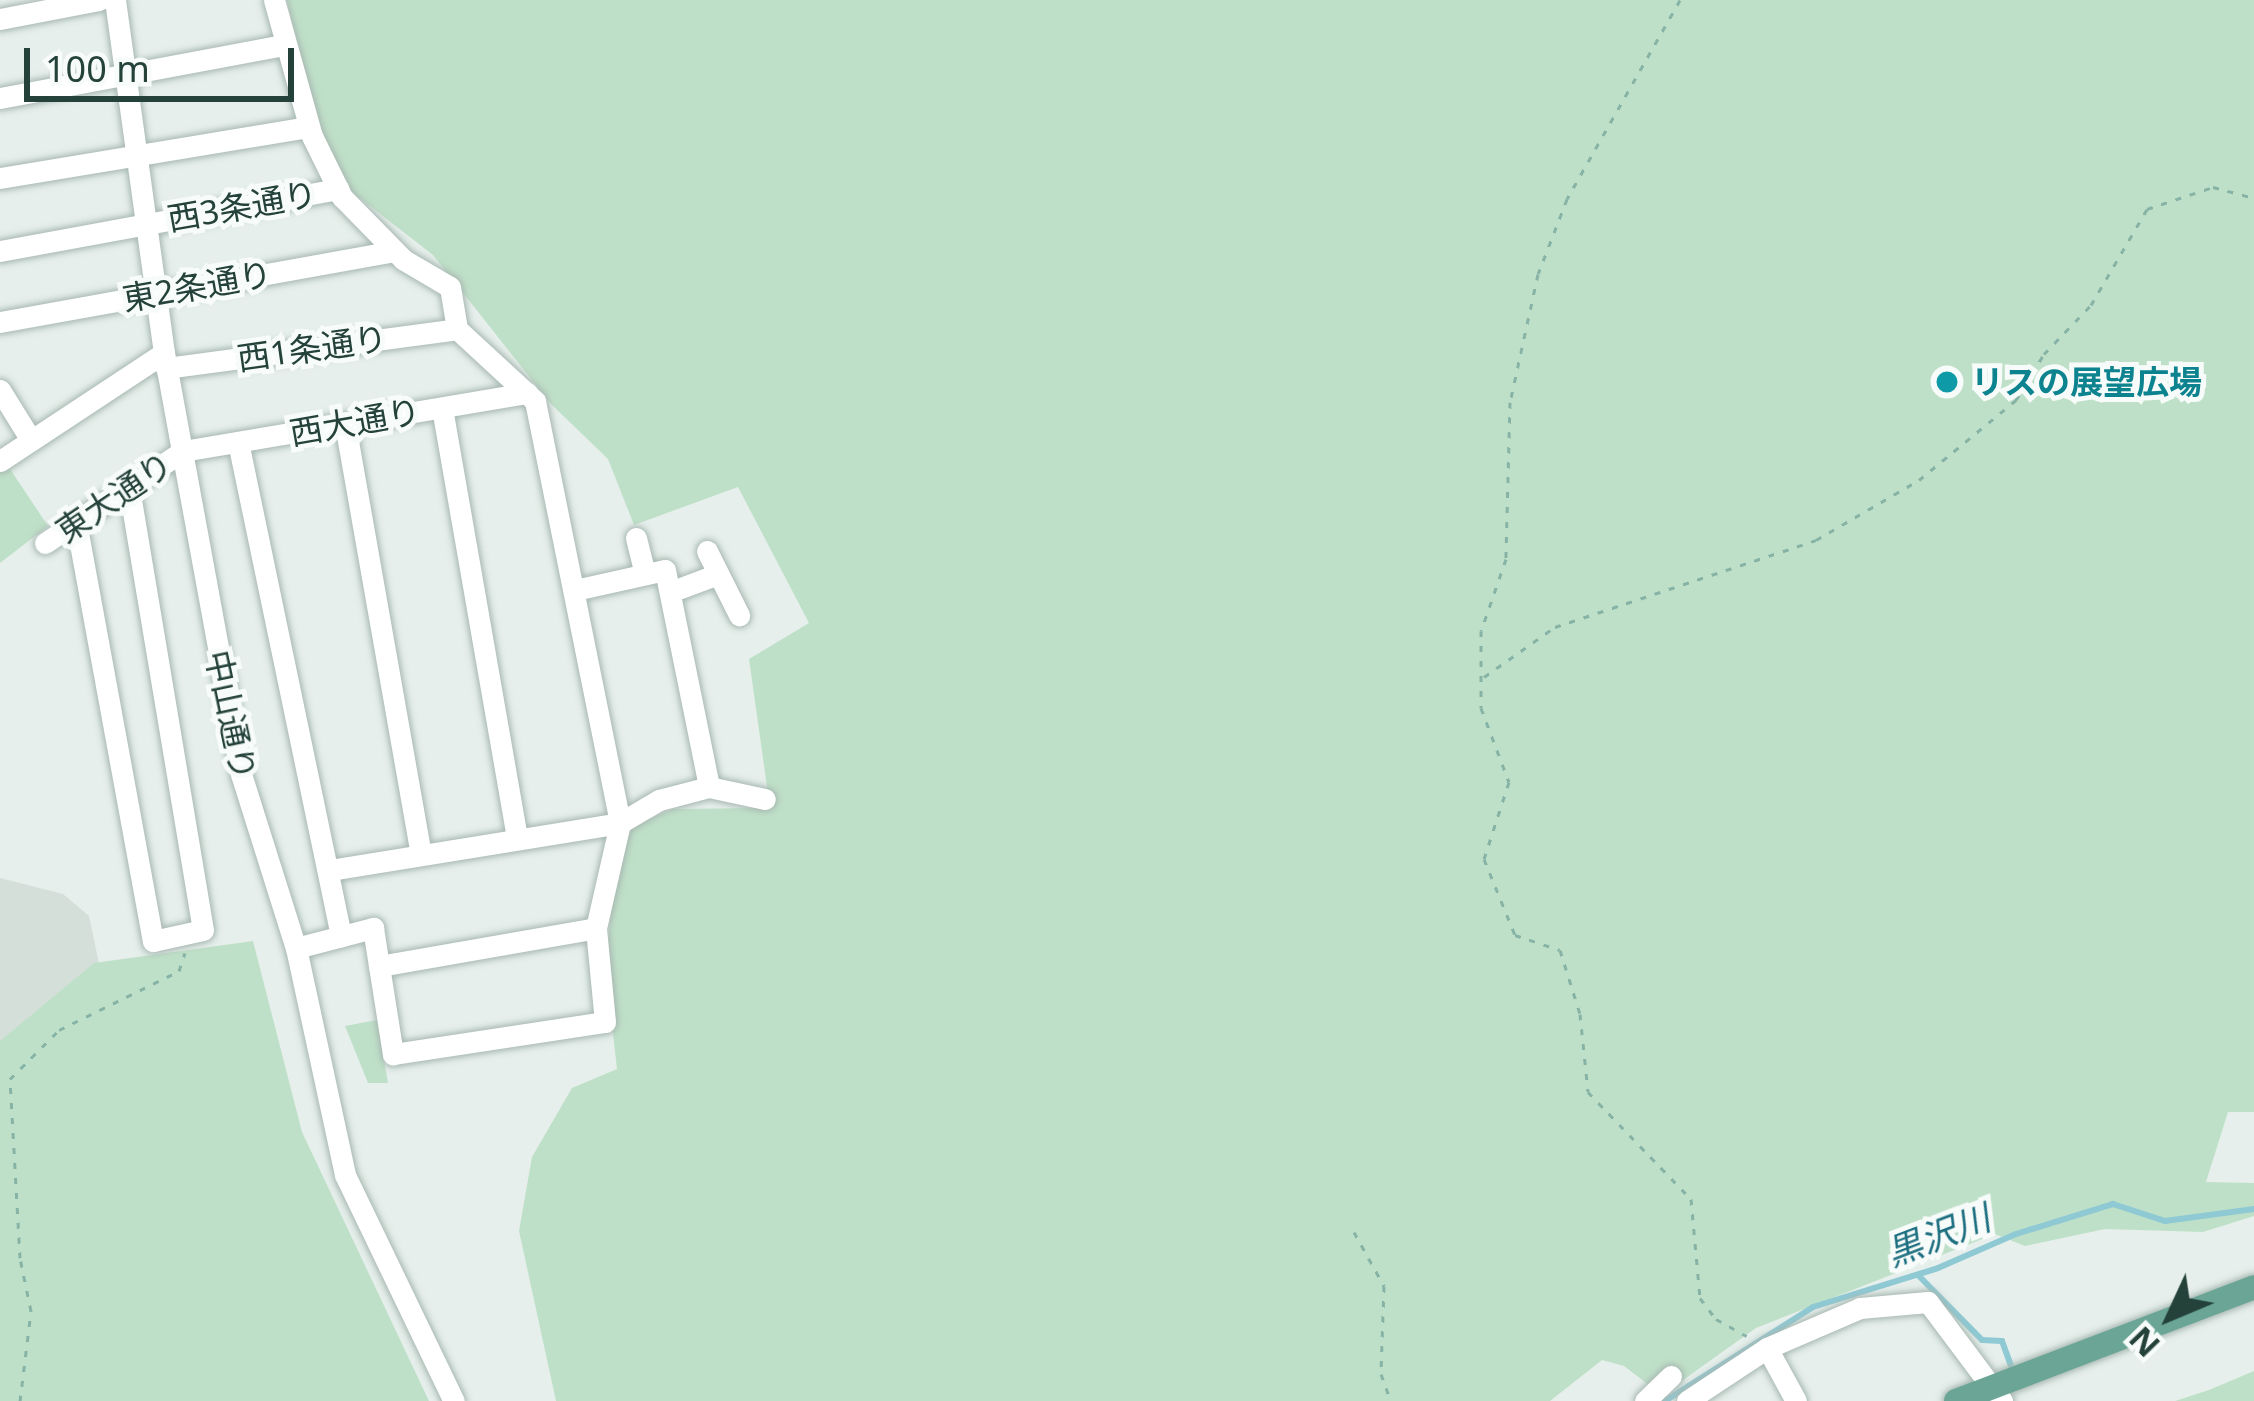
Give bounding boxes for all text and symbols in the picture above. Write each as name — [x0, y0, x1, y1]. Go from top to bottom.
scale bar — [30, 24, 300, 98]
text: 100 m — [45, 44, 150, 93]
street label: 西3条通り — [164, 173, 320, 239]
street label: 東2条通り — [119, 253, 275, 319]
street label: 西1条通り — [235, 318, 389, 378]
place label: リスの展望広場 — [1971, 362, 2202, 402]
marker: リスの展望広場 — [1934, 369, 1960, 395]
street label: 西大通り — [287, 391, 423, 453]
street label: 東大通り — [48, 444, 180, 550]
street label: 中山通り — [198, 646, 264, 784]
water label: 黒沢川 — [1880, 1195, 1996, 1275]
north arrow — [2110, 1257, 2230, 1377]
text: N — [2118, 1317, 2169, 1368]

